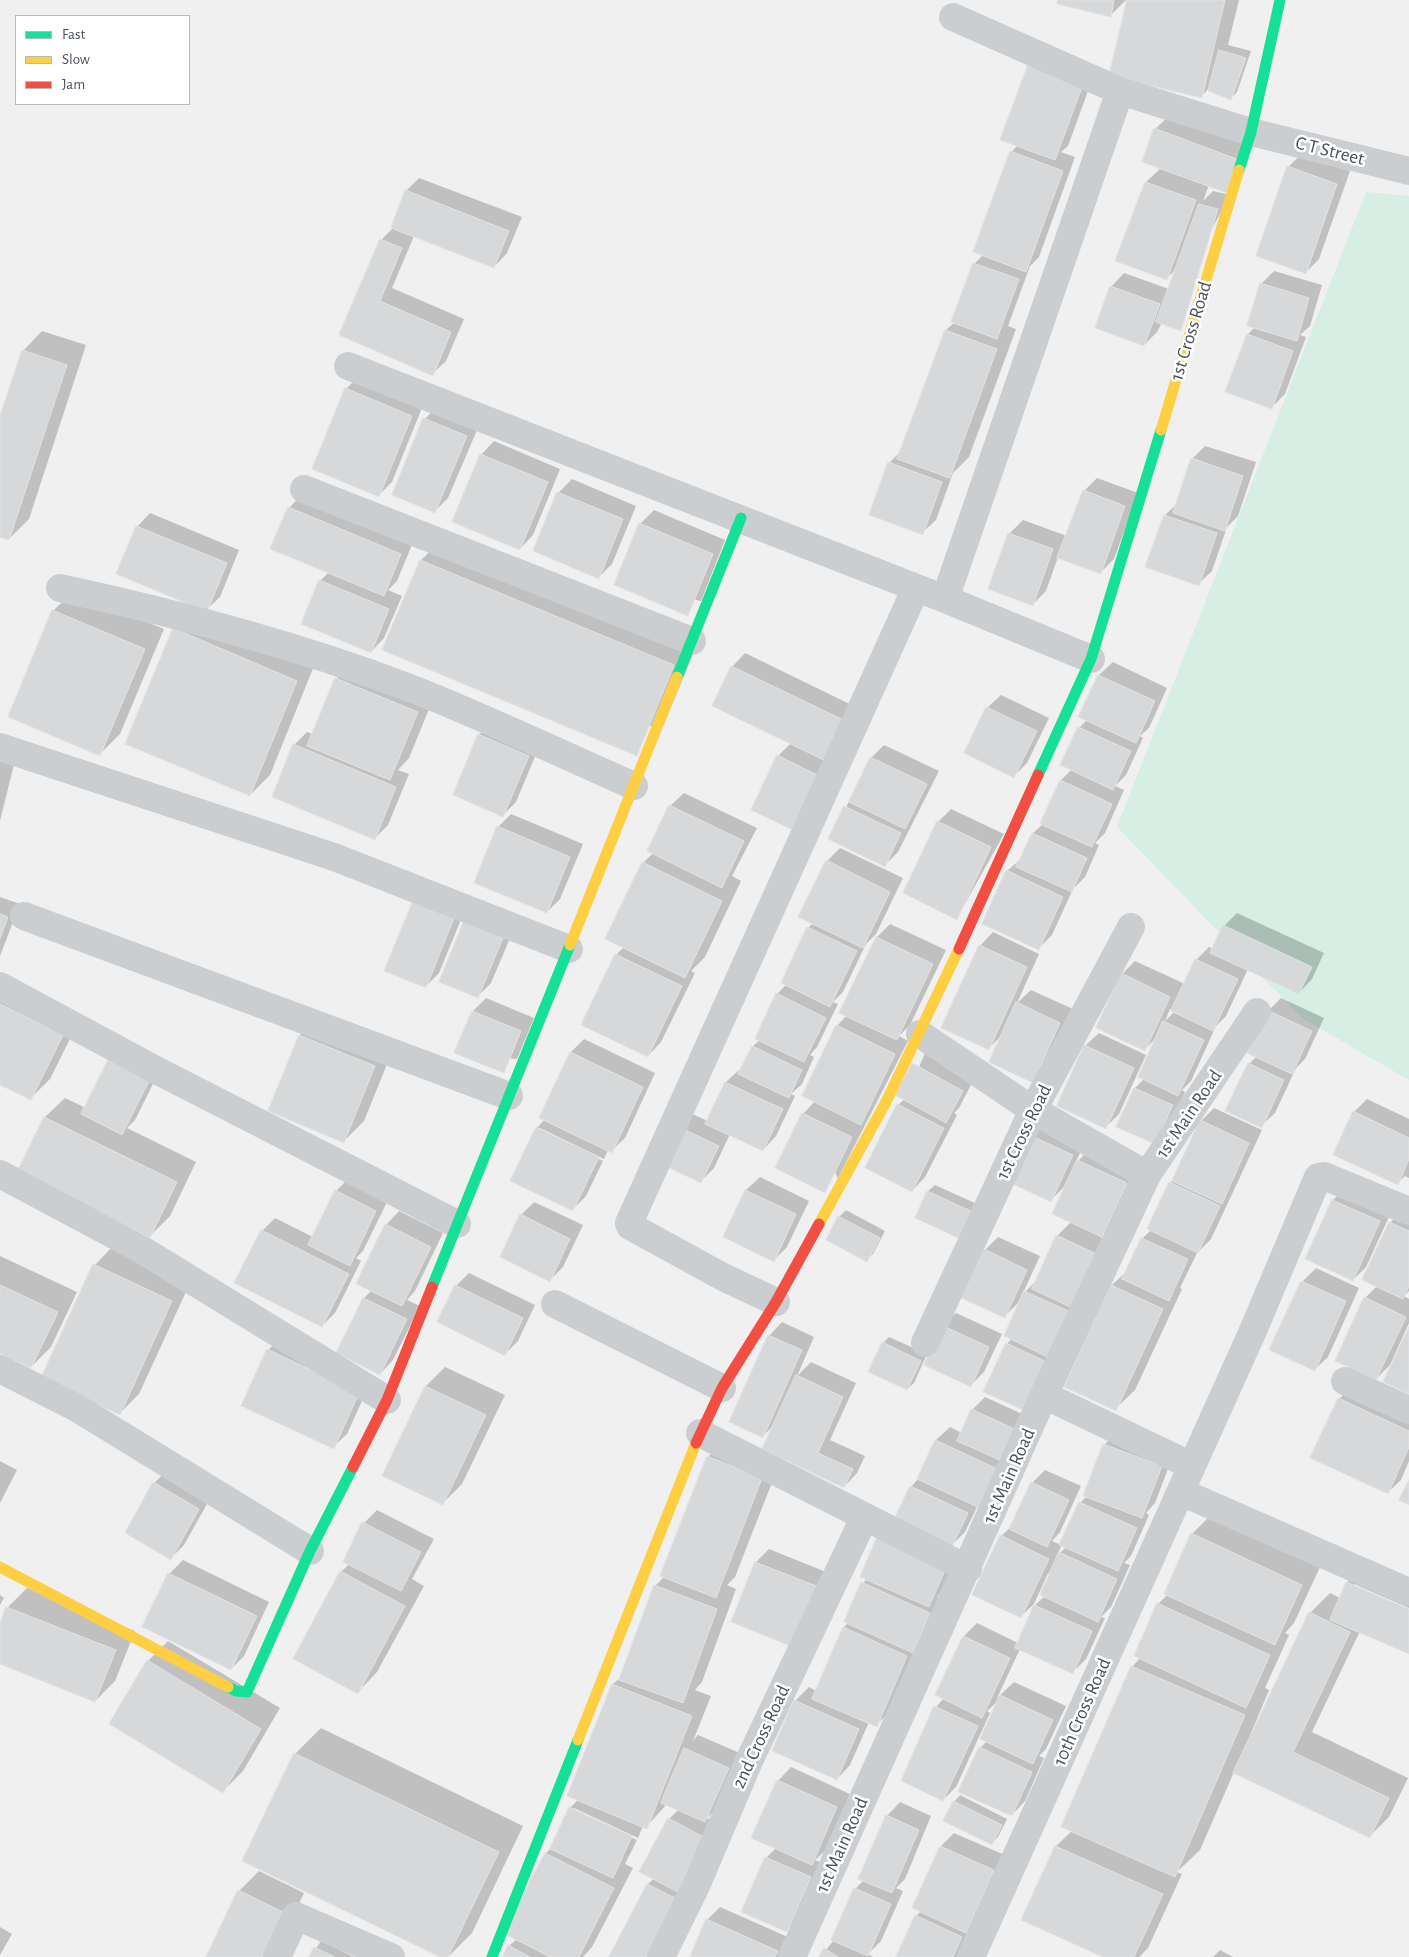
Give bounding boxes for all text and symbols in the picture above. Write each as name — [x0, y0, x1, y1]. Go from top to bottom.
legend — [15, 15, 190, 105]
text: Fast — [62, 27, 85, 42]
text: Slow — [62, 52, 90, 67]
text: Jam — [62, 77, 85, 92]
street label: C T Street — [1293, 131, 1367, 171]
street label: 1st Cross Road — [1165, 279, 1217, 383]
street label: 1st Main Road — [1151, 1065, 1227, 1163]
street label: 1st Cross Road — [991, 1081, 1057, 1183]
street label: 1st Main Road — [978, 1425, 1040, 1527]
street label: 10th Cross Road — [1048, 1655, 1116, 1769]
street label: 2nd Cross Road — [727, 1682, 795, 1792]
street label: 1st Main Road — [811, 1794, 873, 1896]

